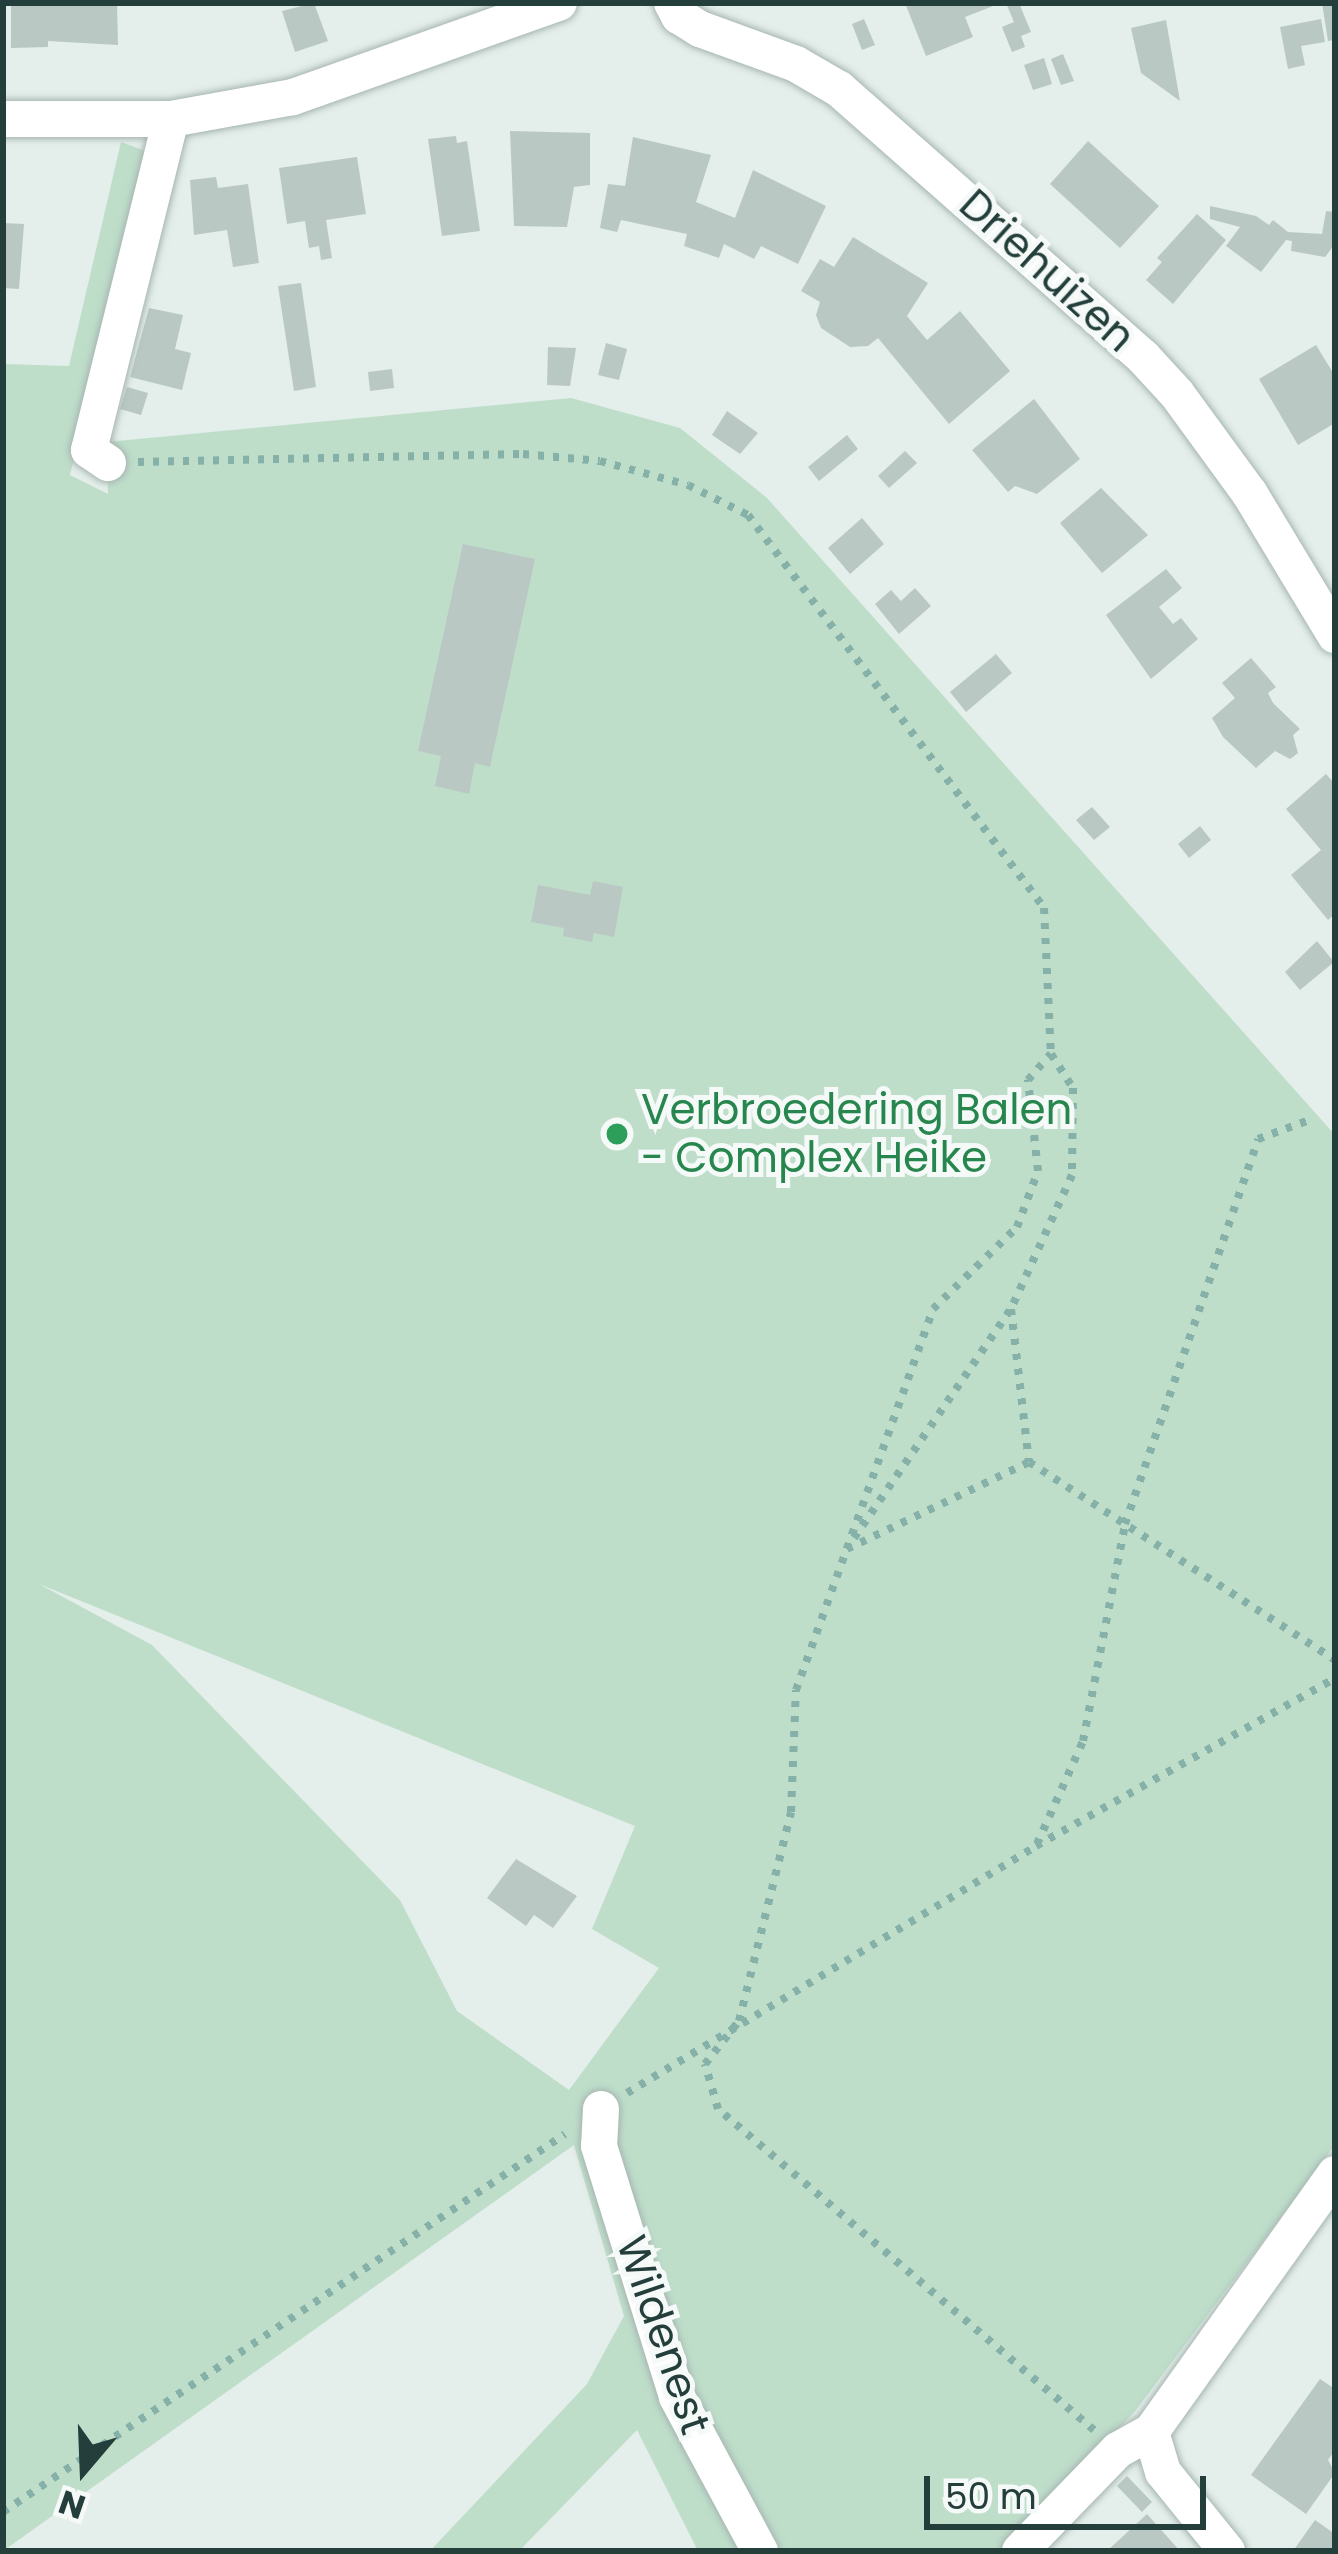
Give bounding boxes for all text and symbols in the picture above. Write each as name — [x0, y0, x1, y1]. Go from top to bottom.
street label: Driehuizen — [949, 179, 1145, 363]
place label: Verbroedering Balen - Complex Heike — [641, 1085, 1072, 1184]
marker: Verbroedering Balen - Complex Heike — [604, 1121, 630, 1147]
street label: Wildenest — [606, 2229, 720, 2441]
north arrow — [24, 2410, 144, 2530]
scale bar — [930, 2452, 1212, 2526]
text: 50 m — [945, 2471, 1037, 2522]
text: N — [53, 2478, 92, 2531]

